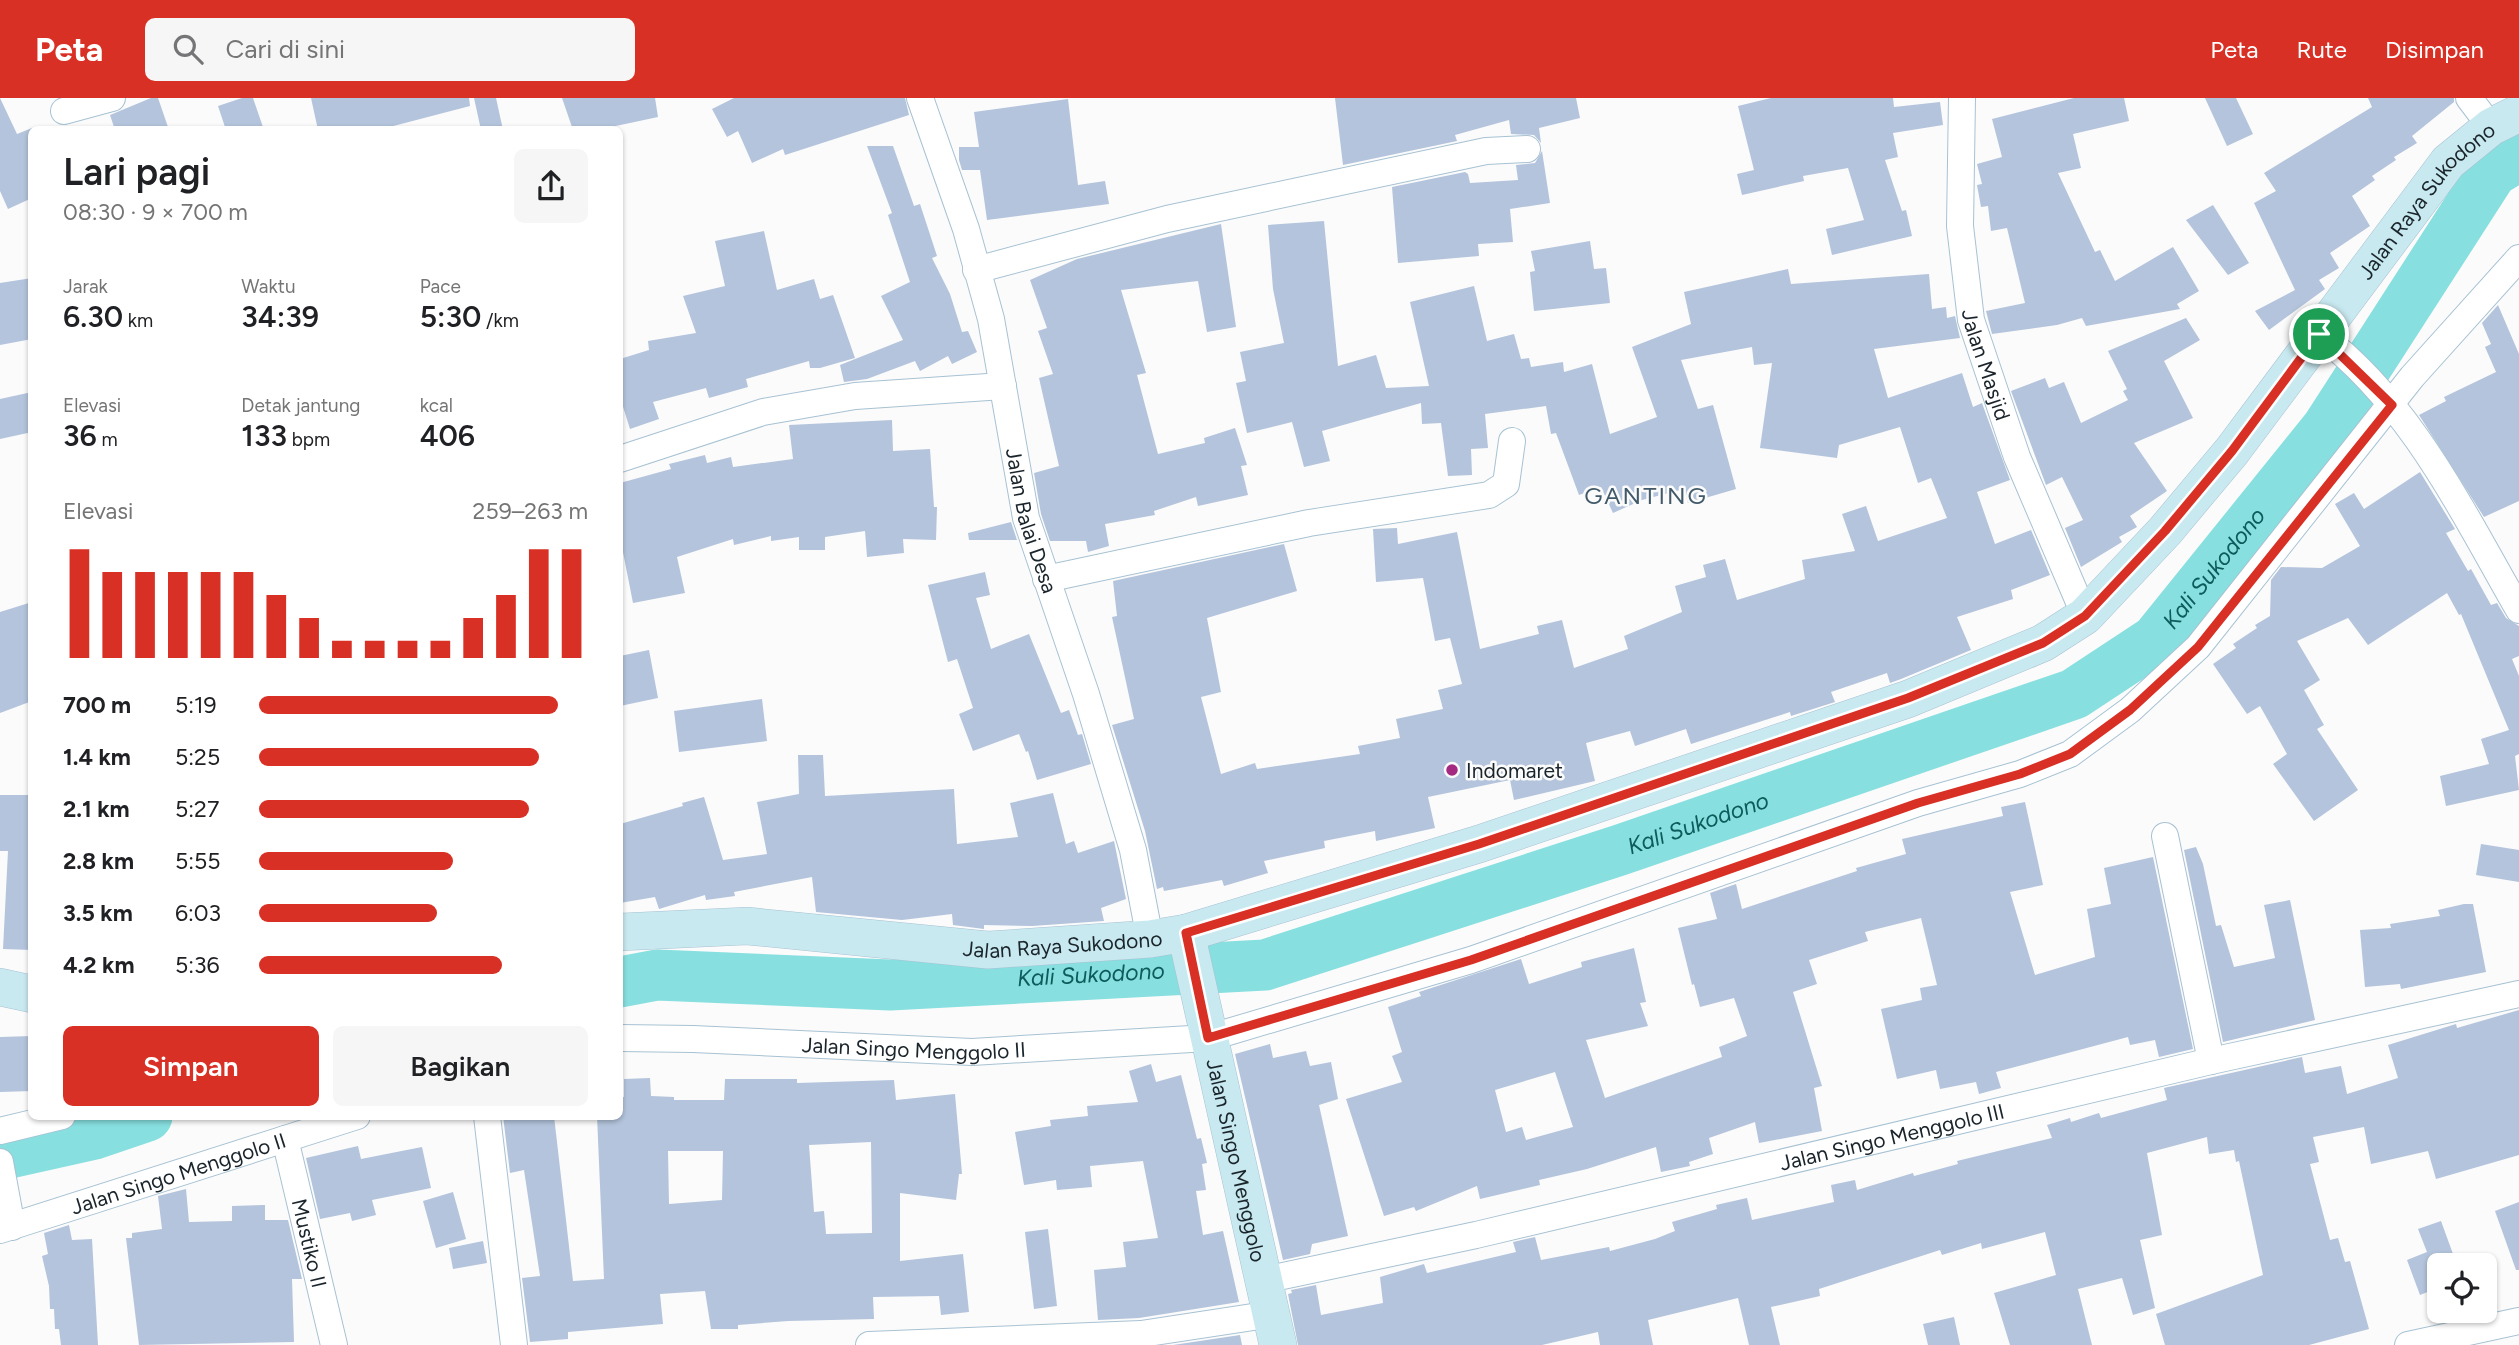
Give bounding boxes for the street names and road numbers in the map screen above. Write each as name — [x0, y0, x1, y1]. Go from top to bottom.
street label: Jalan Raya Sukodono — [2352, 117, 2500, 284]
street label: Jalan Masjid — [1957, 308, 2016, 423]
street label: Jalan Balai Desa — [1001, 446, 1063, 596]
street label: Jalan Raya Sukodono — [962, 925, 1164, 963]
street label: Jalan Singo Menggolo II — [801, 1032, 1026, 1065]
street label: Jalan Singo Menggolo — [1202, 1056, 1272, 1264]
street label: Jalan Singo Menggolo III — [1777, 1098, 2007, 1175]
street label: Jalan Singo Menggolo II — [68, 1127, 289, 1219]
street label: Mustiko II — [287, 1196, 332, 1290]

